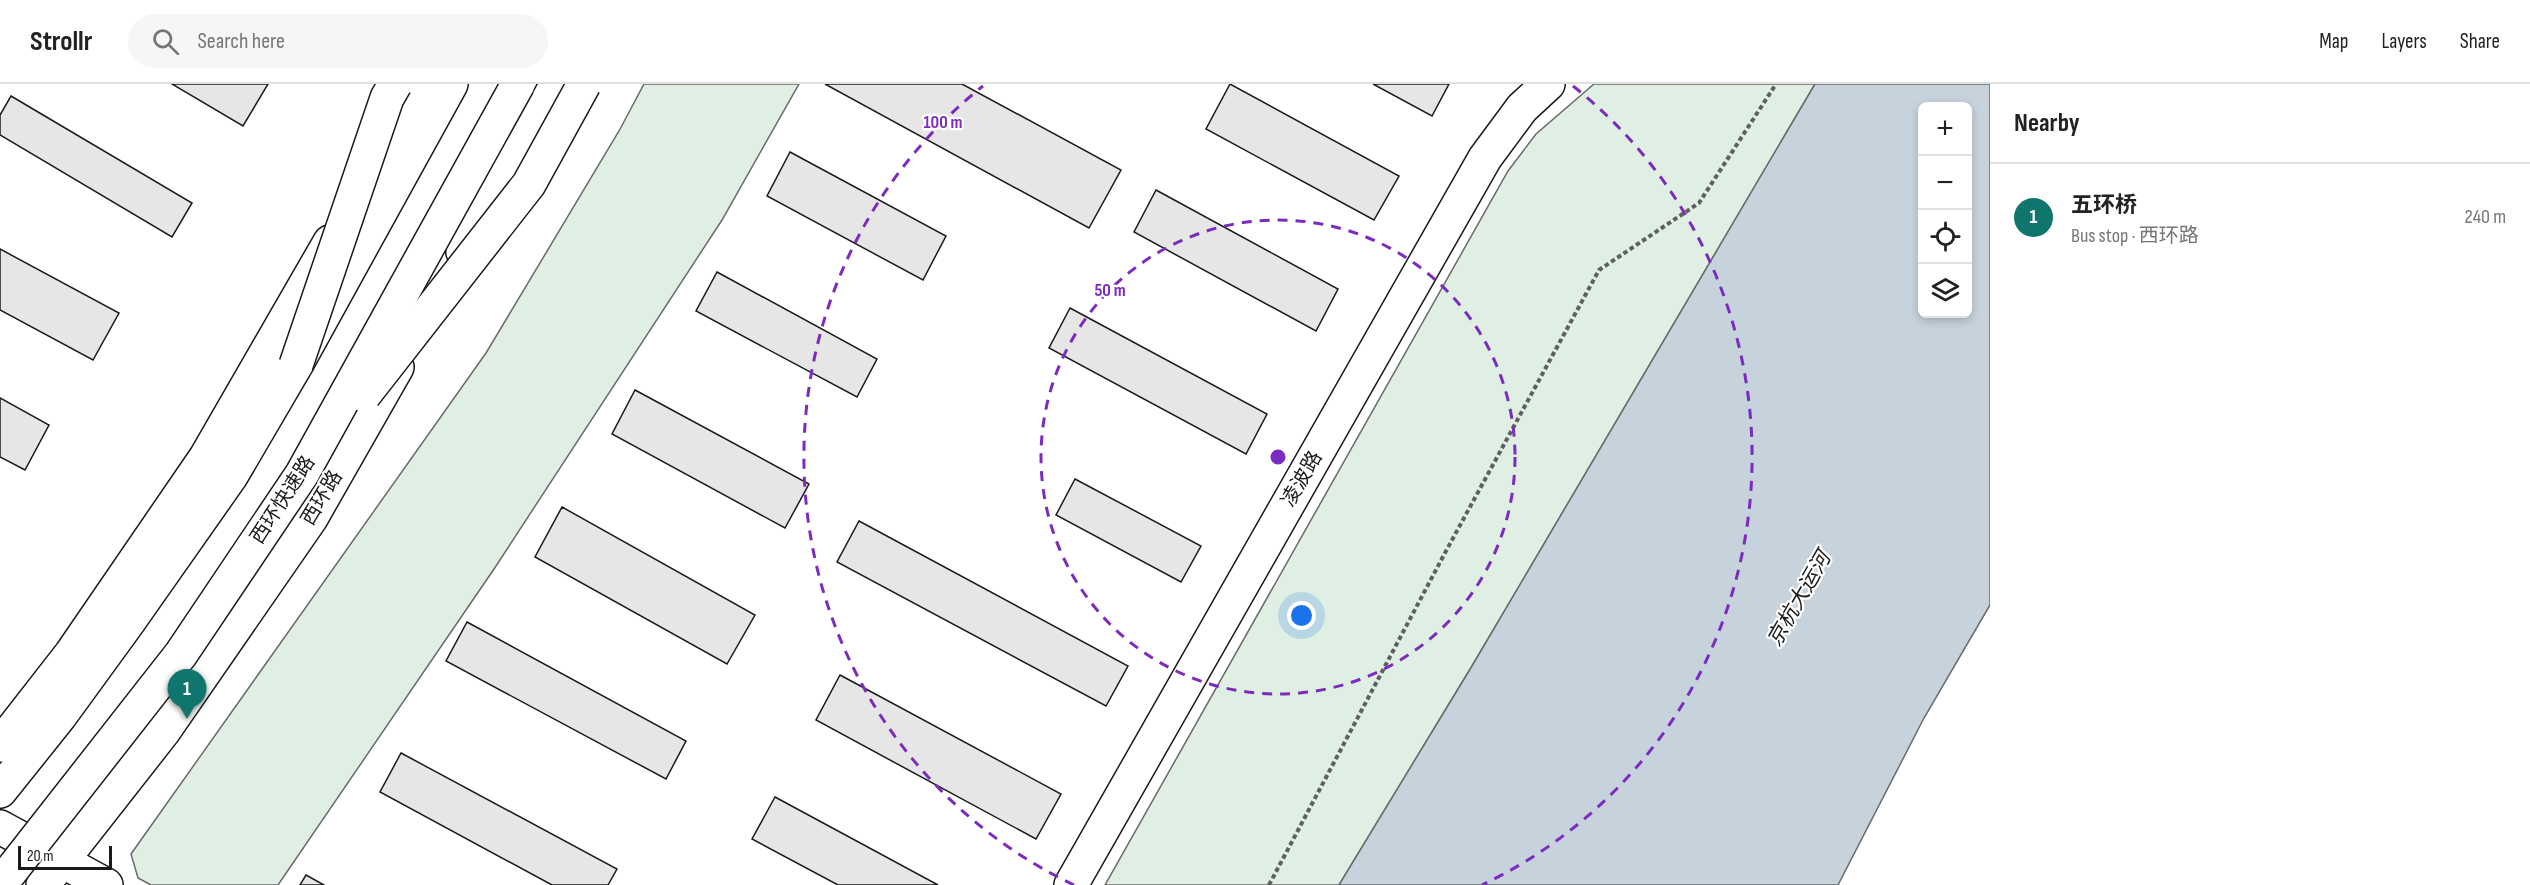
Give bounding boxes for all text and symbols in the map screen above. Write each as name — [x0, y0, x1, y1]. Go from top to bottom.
search box — [128, 14, 548, 68]
text: Strollr — [30, 25, 92, 58]
icon: search — [149, 25, 182, 58]
text: Search here — [197, 28, 285, 55]
text: Map — [2319, 29, 2348, 54]
text: Layers — [2381, 29, 2427, 54]
text: Share — [2460, 29, 2500, 54]
map controls — [1918, 102, 1972, 318]
button: + — [1918, 102, 1972, 156]
text: Nearby — [2014, 108, 2080, 139]
text: 100 m — [924, 112, 963, 133]
button: − — [1918, 156, 1972, 210]
text: 五环桥 — [2071, 192, 2137, 219]
text: 1 — [2030, 205, 2037, 229]
text: 240 m — [2465, 205, 2506, 229]
button: locate — [1918, 210, 1972, 264]
text: Bus stop · 西环路 — [2071, 224, 2199, 248]
button: layers — [1918, 264, 1972, 318]
text: 50 m — [1094, 280, 1126, 301]
centre of rings — [1268, 447, 1288, 467]
street label: 凌波路 — [1277, 447, 1327, 511]
street label: 西环快速路 — [246, 452, 320, 548]
street label: 西环路 — [296, 466, 348, 530]
water label: 京杭大运河 — [1762, 544, 1838, 651]
your location — [1287, 601, 1316, 630]
pin: 1 — [168, 670, 207, 719]
scale bar — [18, 843, 112, 870]
text: 20 m — [27, 847, 54, 866]

